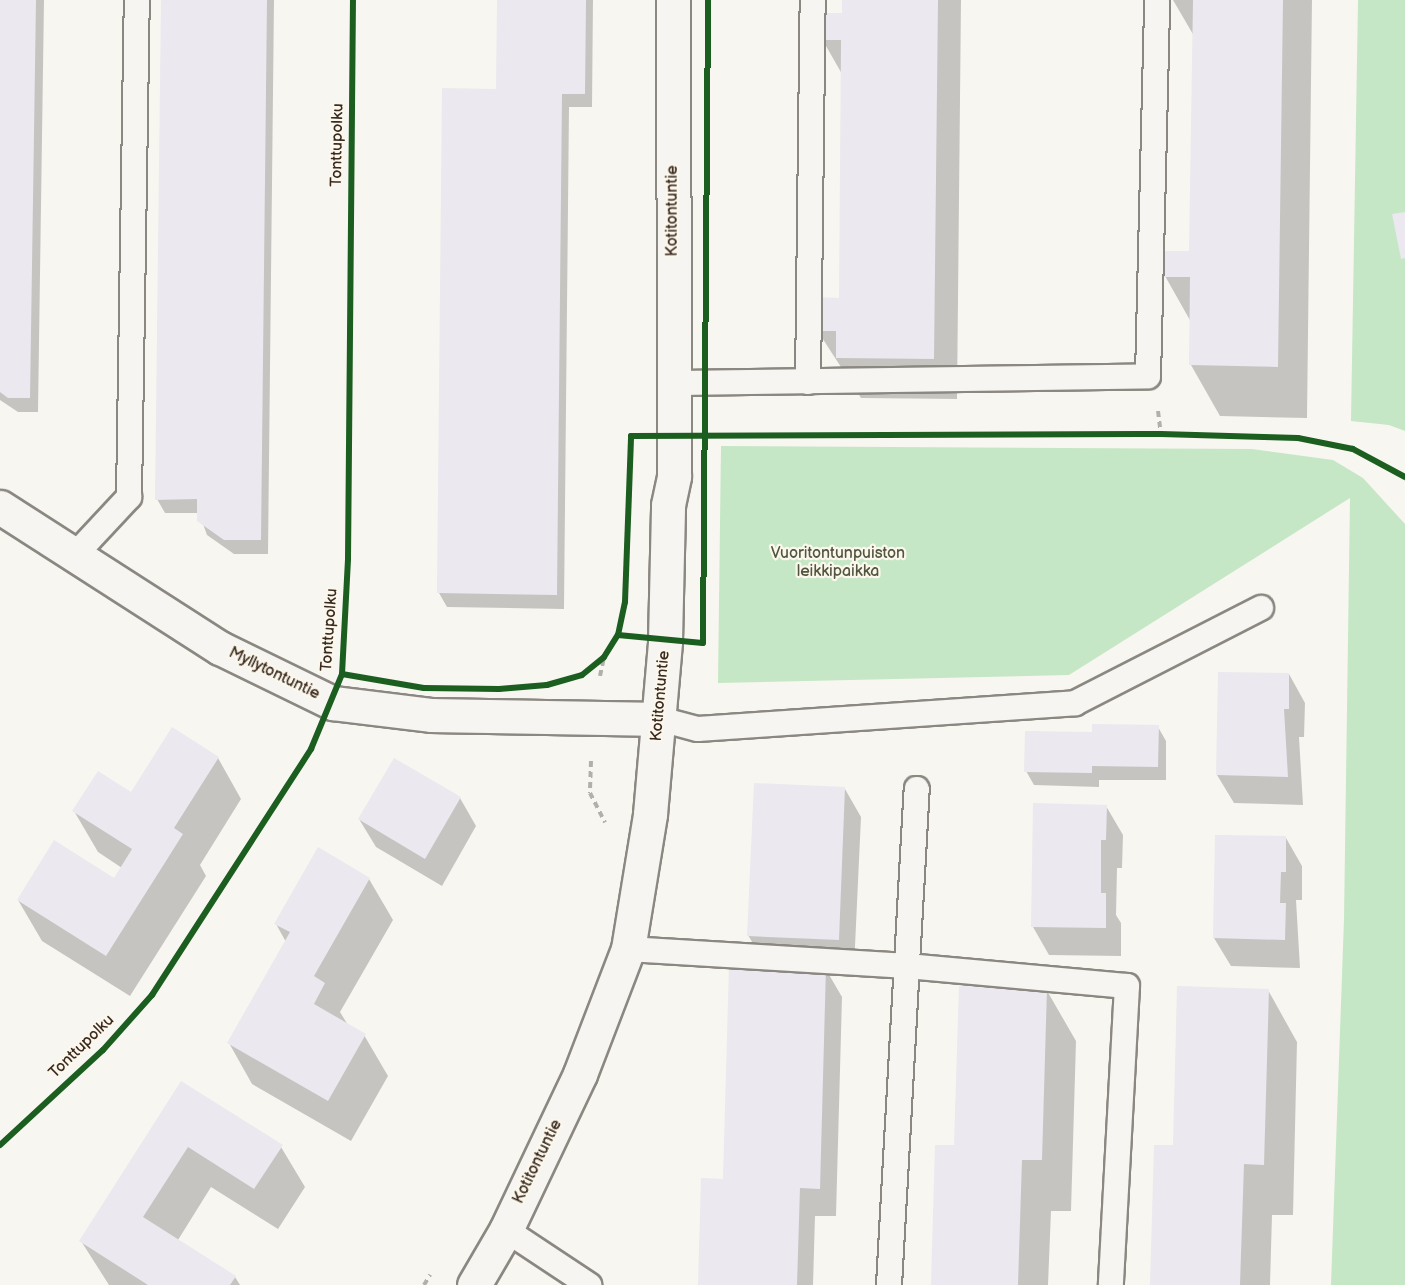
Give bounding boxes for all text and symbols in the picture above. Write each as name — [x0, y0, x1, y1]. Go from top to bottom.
street label: Tonttupolku — [328, 103, 348, 187]
street label: Kotitontuntie — [663, 165, 683, 257]
park label: Vuoritontunpuiston leikkipaikka — [771, 544, 905, 582]
street label: Tonttupolku — [318, 588, 342, 672]
street label: Myllytontuntie — [225, 644, 323, 704]
street label: Kotitontuntie — [647, 650, 675, 742]
street label: Tonttupolku — [45, 1011, 119, 1083]
street label: Kotitontuntie — [509, 1117, 567, 1207]

